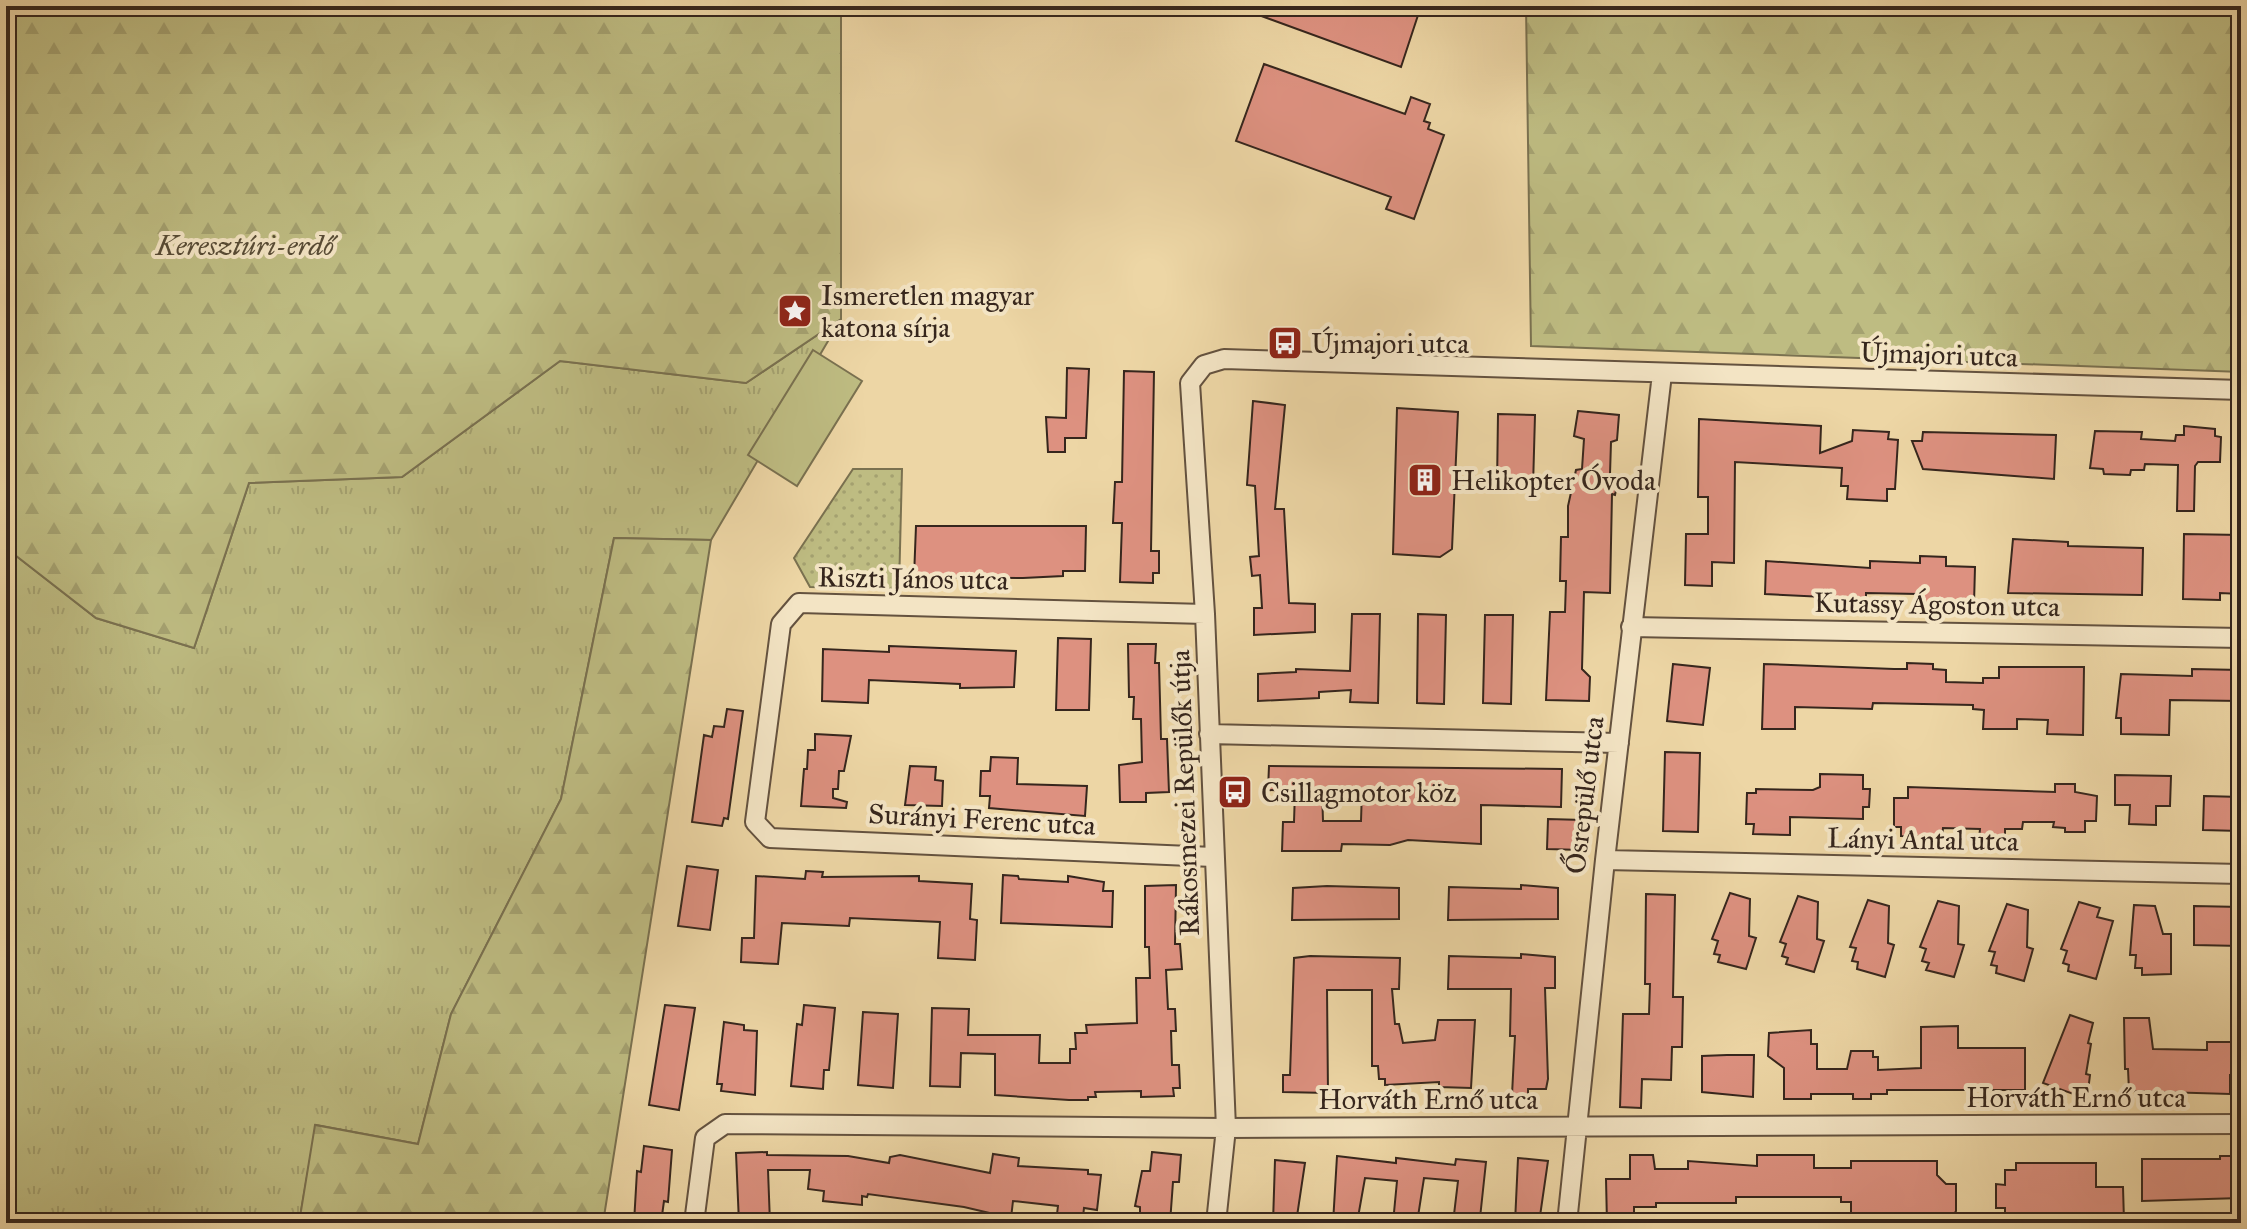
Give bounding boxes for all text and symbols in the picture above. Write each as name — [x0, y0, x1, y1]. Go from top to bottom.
park label: Keresztúri-erdő — [154, 228, 338, 263]
place label: Ismeretlen magyar katona sírja — [821, 278, 1035, 345]
place icon: Ismeretlen magyar katona sírja — [776, 292, 814, 330]
bus stop icon: Újmajori utca — [1266, 324, 1304, 362]
place label: Újmajori utca — [1311, 326, 1469, 361]
street label: Újmajori utca — [1859, 334, 2019, 375]
building icon: Helikopter Óvoda — [1406, 461, 1444, 499]
place label: Helikopter Óvoda — [1451, 463, 1656, 498]
street label: Riszti János utca — [817, 559, 1009, 598]
street label: Kutassy Ágoston utca — [1814, 585, 2060, 624]
street label: Rákosmezei Repülők útja — [1162, 649, 1207, 937]
street label: Ősrepülő utca — [1557, 714, 1612, 876]
bus stop icon: Csillagmotor köz — [1216, 773, 1254, 811]
place label: Csillagmotor köz — [1261, 775, 1456, 810]
street label: Surányi Ferenc utca — [867, 796, 1097, 843]
street label: Lányi Antal utca — [1827, 820, 2019, 859]
street label: Horváth Ernő utca — [1966, 1080, 2186, 1115]
street label: Horváth Ernő utca — [1318, 1082, 1538, 1117]

